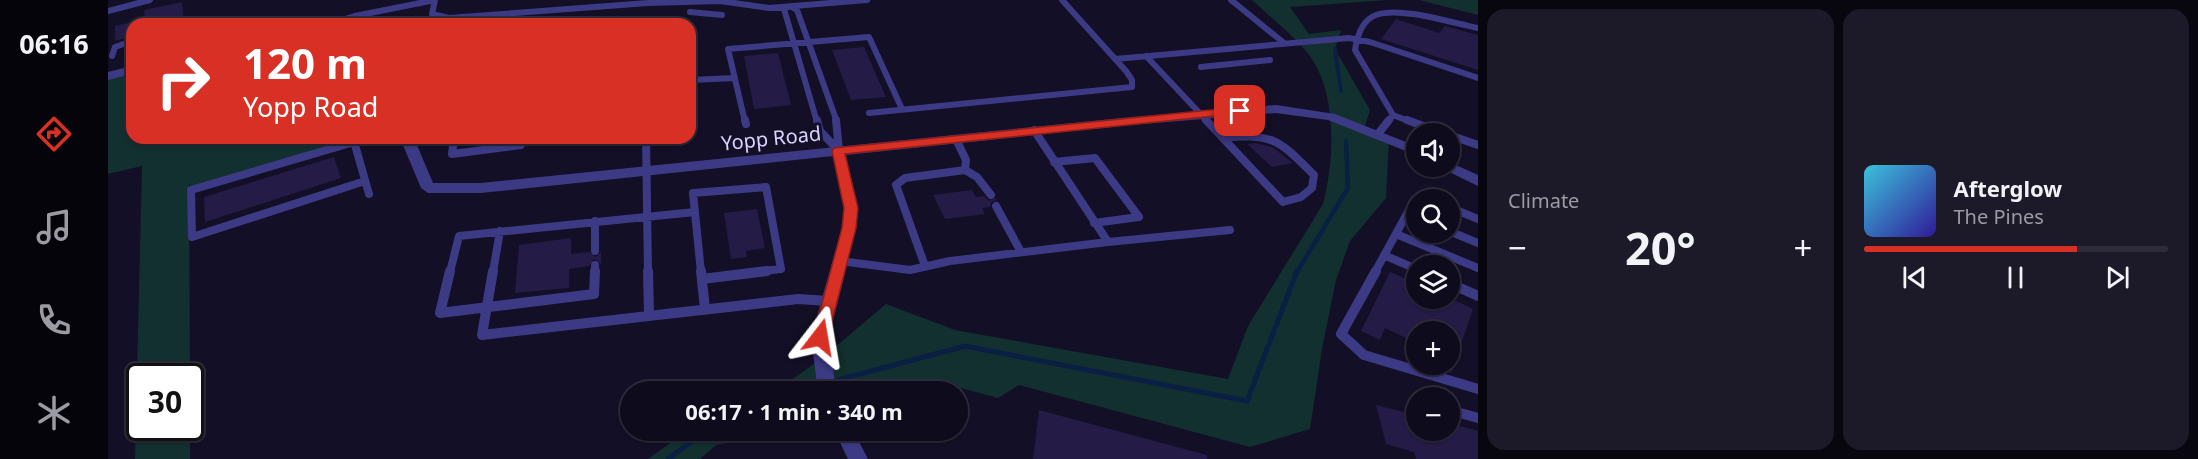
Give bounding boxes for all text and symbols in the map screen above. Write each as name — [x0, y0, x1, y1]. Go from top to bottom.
text: 06:16 — [19, 25, 89, 62]
text: 120 m — [243, 34, 367, 91]
icon: right — [144, 42, 222, 120]
pin — [1214, 85, 1265, 136]
text: Yopp Road — [243, 88, 378, 125]
icon: arrive — [1223, 94, 1256, 127]
icon: directions — [33, 113, 75, 155]
street label: Yopp Road — [720, 119, 822, 157]
map controls — [1406, 123, 1460, 441]
button: sound — [1406, 123, 1460, 177]
text: Afterglow — [1954, 173, 2062, 203]
text: Climate — [1508, 187, 1579, 214]
button: search — [1406, 189, 1460, 243]
text: The Pines — [1954, 203, 2044, 230]
icon: music — [33, 206, 75, 248]
text: 20° — [1625, 217, 1696, 278]
text: − — [1508, 225, 1527, 270]
text: + — [1794, 225, 1813, 270]
button: layers — [1406, 255, 1460, 309]
icon: previous — [1898, 261, 1931, 294]
icon: pause — [1999, 261, 2032, 294]
icon: next — [2101, 261, 2134, 294]
icon: phone — [33, 299, 75, 341]
position arrow — [788, 305, 852, 369]
button: + — [1406, 321, 1460, 375]
speed limit sign: 30 — [126, 363, 204, 441]
button: − — [1406, 387, 1460, 441]
icon: climate — [33, 392, 75, 434]
text: 06:17 · 1 min · 340 m — [685, 396, 903, 426]

